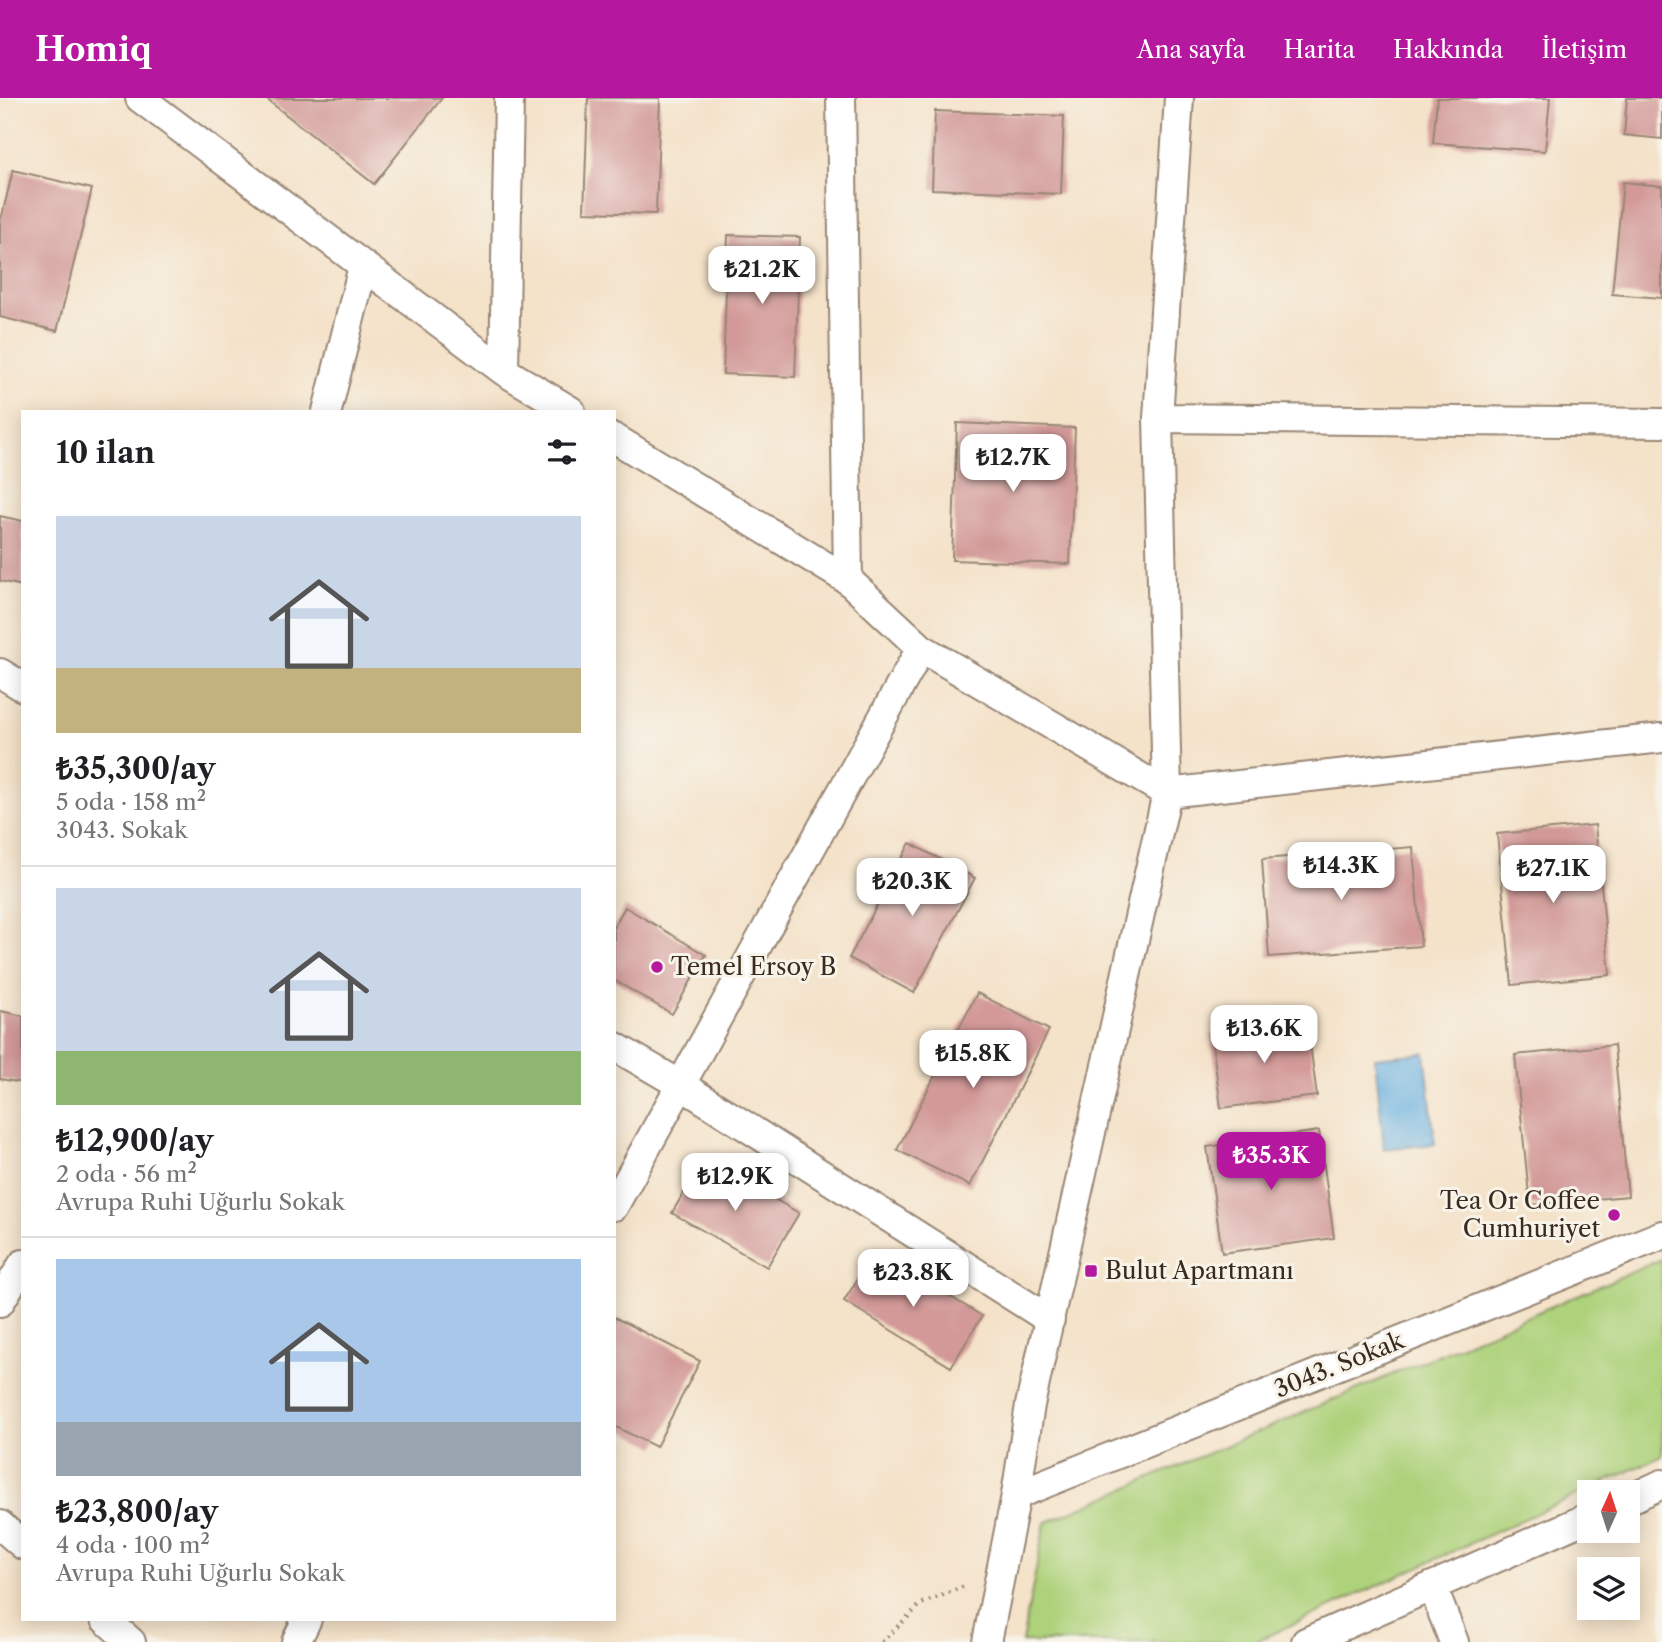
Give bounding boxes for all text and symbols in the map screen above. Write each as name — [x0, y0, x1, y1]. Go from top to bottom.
text: Homiq — [35, 29, 152, 70]
text: Ana sayfa — [1137, 35, 1246, 64]
text: Harita — [1284, 35, 1355, 64]
text: Hakkında — [1393, 35, 1503, 64]
text: İletişim — [1541, 35, 1627, 64]
pin: ₺21.2K — [705, 246, 819, 306]
text: ₺21.2K — [724, 255, 800, 283]
icon: filters — [543, 433, 581, 471]
text: 10 ilan — [56, 434, 155, 471]
pin: ₺12.7K — [956, 434, 1070, 494]
text: ₺12.7K — [976, 443, 1050, 471]
icon: home — [256, 561, 382, 687]
text: ₺35,300/ay — [56, 750, 215, 787]
text: 5 oda · 158 m² — [56, 788, 206, 816]
text: 3043. Sokak — [56, 816, 187, 844]
pin: ₺14.3K — [1284, 842, 1398, 902]
pin: ₺27.1K — [1496, 846, 1610, 905]
text: ₺14.3K — [1304, 851, 1378, 879]
text: ₺27.1K — [1517, 854, 1589, 882]
pin: ₺20.3K — [855, 858, 969, 918]
text: ₺20.3K — [873, 867, 951, 895]
icon: home — [256, 933, 382, 1059]
place label: Temel Ersoy B — [671, 952, 836, 981]
marker: Temel Ersoy B — [649, 959, 665, 975]
pin: ₺13.6K — [1207, 1006, 1321, 1065]
text: ₺13.6K — [1227, 1014, 1301, 1042]
pin: ₺15.8K — [916, 1030, 1030, 1090]
text: ₺15.8K — [935, 1039, 1011, 1067]
text: ₺12,900/ay — [56, 1122, 213, 1159]
pin: ₺35.3K — [1214, 1132, 1328, 1192]
text: ₺35.3K — [1233, 1141, 1309, 1169]
pin: ₺12.9K — [678, 1154, 792, 1213]
text: 2 oda · 56 m² — [56, 1160, 197, 1188]
text: ₺12.9K — [698, 1162, 773, 1190]
place label: Tea Or Coffee Cumhuriyet — [1440, 1186, 1601, 1243]
text: Avrupa Ruhi Uğurlu Sokak — [56, 1188, 345, 1216]
marker: Tea Or Coffee Cumhuriyet — [1606, 1207, 1622, 1223]
pin: ₺23.8K — [856, 1250, 970, 1309]
place label: Bulut Apartmanı — [1105, 1256, 1294, 1285]
text: ₺23.8K — [874, 1258, 952, 1286]
marker: Bulut Apartmanı — [1083, 1263, 1099, 1279]
icon: home — [256, 1304, 382, 1430]
street label: 3043. Sokak — [1270, 1325, 1409, 1404]
north arrow — [1577, 1480, 1640, 1544]
map controls — [1577, 1480, 1640, 1620]
text: ₺23,800/ay — [56, 1493, 218, 1530]
text: 4 oda · 100 m² — [56, 1531, 210, 1559]
button: layers — [1577, 1557, 1640, 1620]
text: Avrupa Ruhi Uğurlu Sokak — [56, 1559, 345, 1587]

